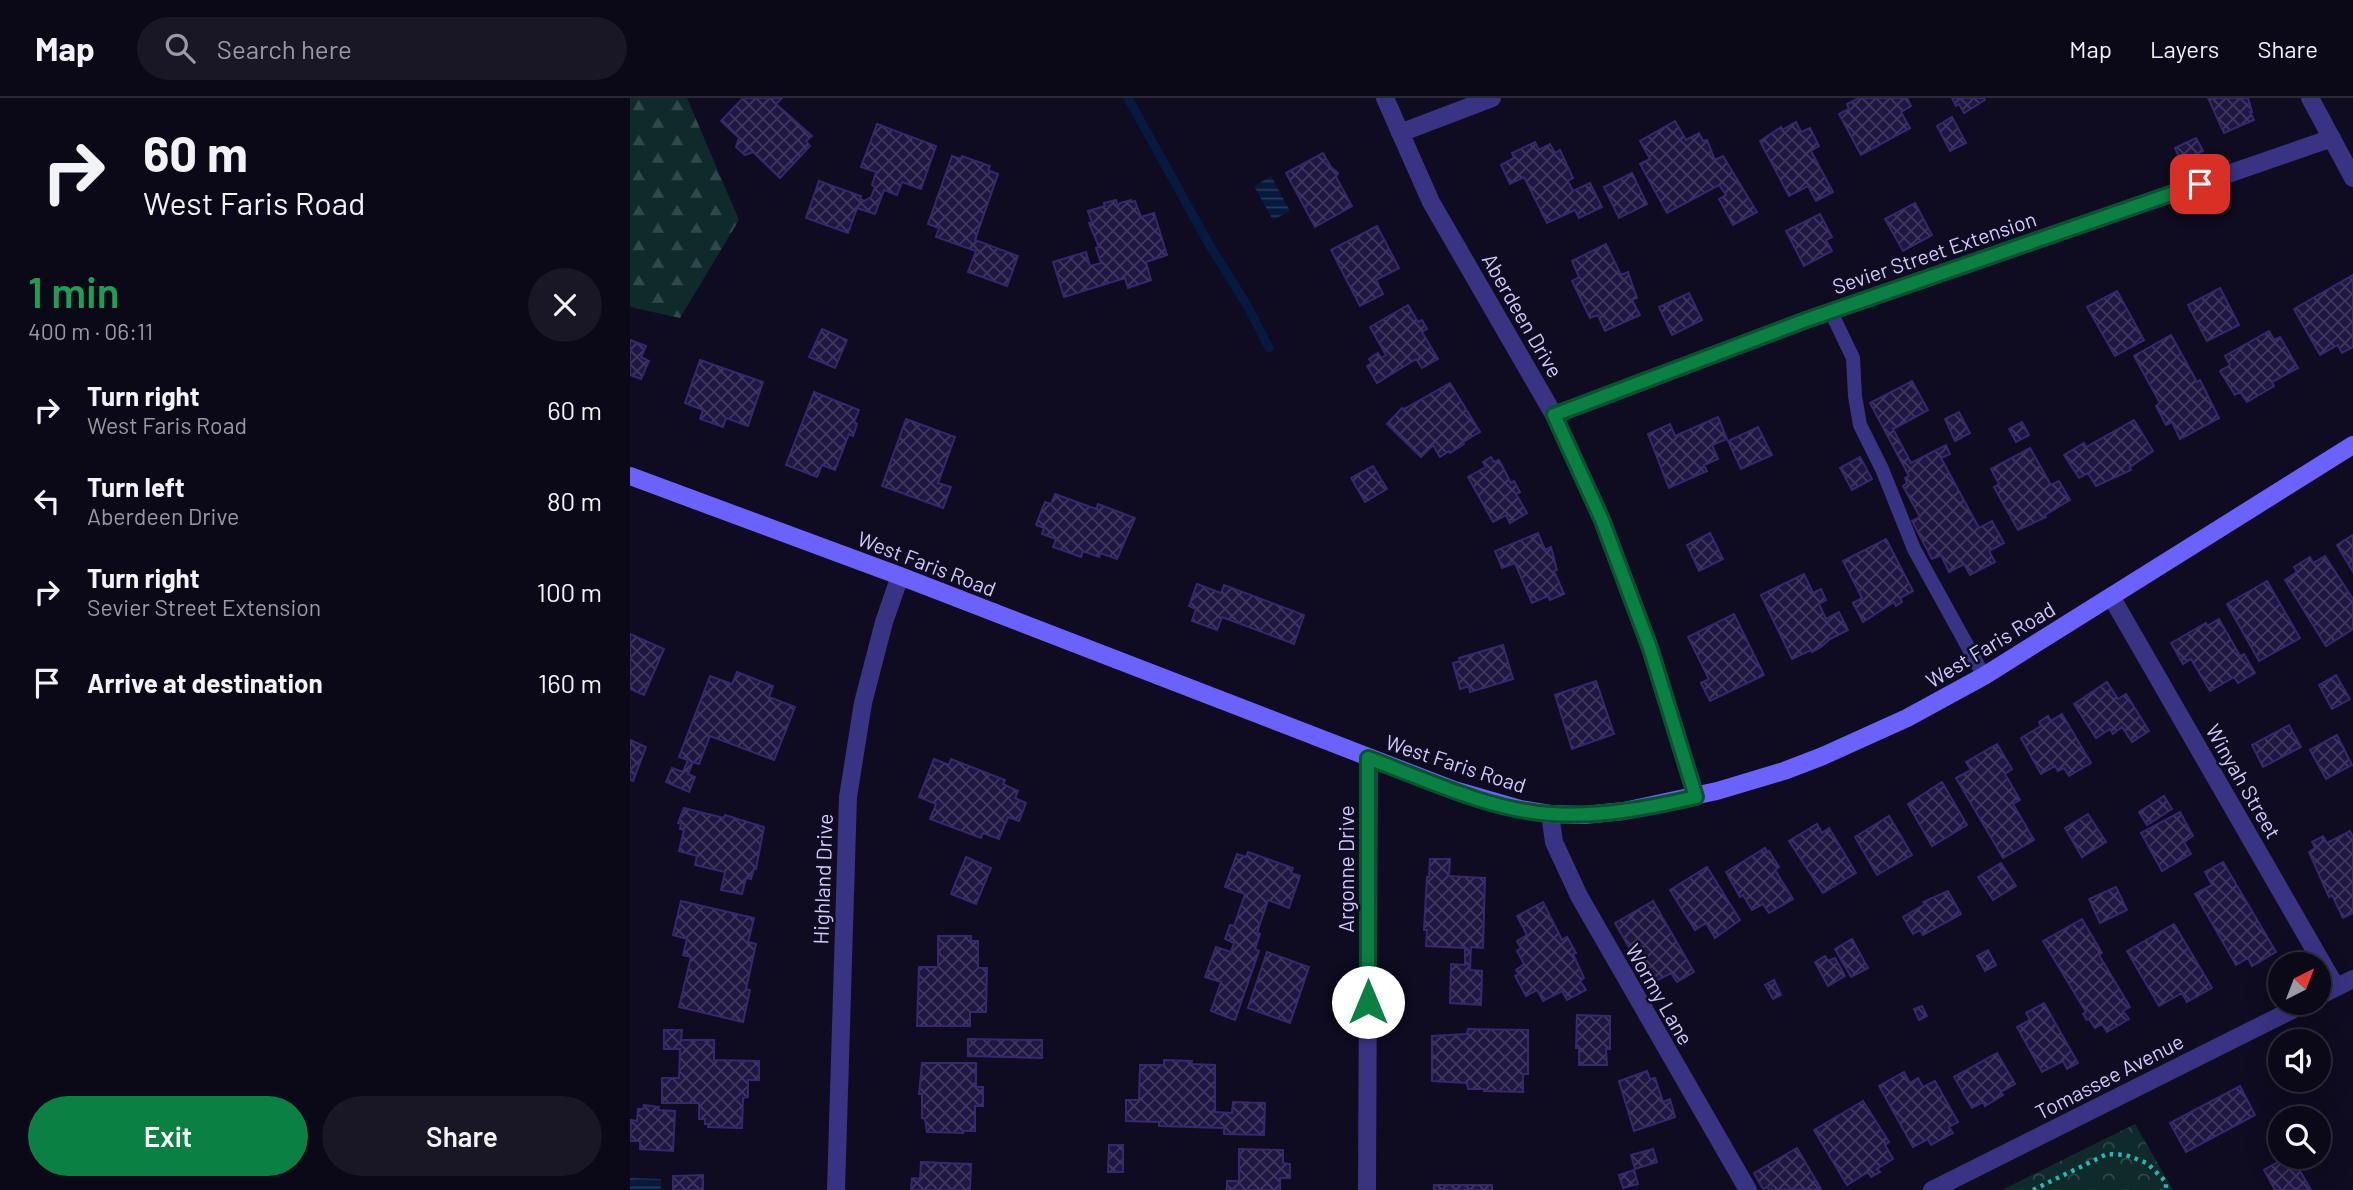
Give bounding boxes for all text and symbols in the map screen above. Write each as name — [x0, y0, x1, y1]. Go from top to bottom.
search box — [137, 17, 627, 80]
text: Map — [35, 28, 95, 68]
icon: search — [161, 29, 199, 67]
text: Search here — [217, 33, 352, 64]
text: Map — [2069, 34, 2112, 63]
text: Layers — [2150, 34, 2219, 63]
text: Share — [2257, 34, 2318, 63]
text: 60 m — [143, 123, 248, 182]
icon: right — [28, 126, 119, 217]
pin — [2170, 154, 2230, 214]
icon: arrive — [2181, 165, 2219, 203]
text: West Faris Road — [143, 183, 366, 221]
street label: Sevier Street Extension — [1829, 205, 2039, 299]
street label: Aberdeen Drive — [1477, 249, 1569, 381]
text: 1 min — [28, 266, 120, 316]
button: close — [528, 268, 602, 342]
text: 400 m · 06:11 — [28, 317, 153, 345]
text: Turn right — [87, 380, 200, 411]
icon: right — [28, 391, 66, 429]
text: 60 m — [547, 394, 602, 425]
text: West Faris Road — [87, 411, 247, 439]
text: Turn left — [87, 471, 185, 502]
icon: left — [28, 482, 66, 520]
text: 80 m — [547, 485, 602, 516]
text: Aberdeen Drive — [87, 502, 239, 530]
street label: West Faris Road — [854, 525, 1000, 601]
text: Turn right — [87, 562, 200, 593]
icon: right — [28, 573, 66, 611]
text: 100 m — [537, 576, 602, 607]
text: Sevier Street Extension — [87, 593, 321, 621]
street label: West Faris Road — [1921, 596, 2059, 692]
icon: arrive — [28, 664, 66, 702]
text: Arrive at destination — [87, 667, 323, 698]
text: 160 m — [538, 667, 602, 698]
street label: Winyah Street — [2201, 719, 2287, 843]
street label: West Faris Road — [1383, 729, 1529, 797]
street label: Argonne Drive — [1333, 805, 1358, 933]
street label: Highland Drive — [807, 813, 837, 945]
street label: Wormy Lane — [1621, 939, 1699, 1049]
north arrow — [2268, 952, 2331, 1015]
map controls — [2268, 952, 2331, 1169]
position arrow — [1331, 965, 1405, 1039]
street label: Tomassee Avenue — [2031, 1028, 2187, 1124]
button: sound — [2268, 1029, 2331, 1092]
button: Exit — [28, 1096, 308, 1176]
button: Share — [322, 1096, 602, 1176]
button: search — [2268, 1106, 2331, 1169]

